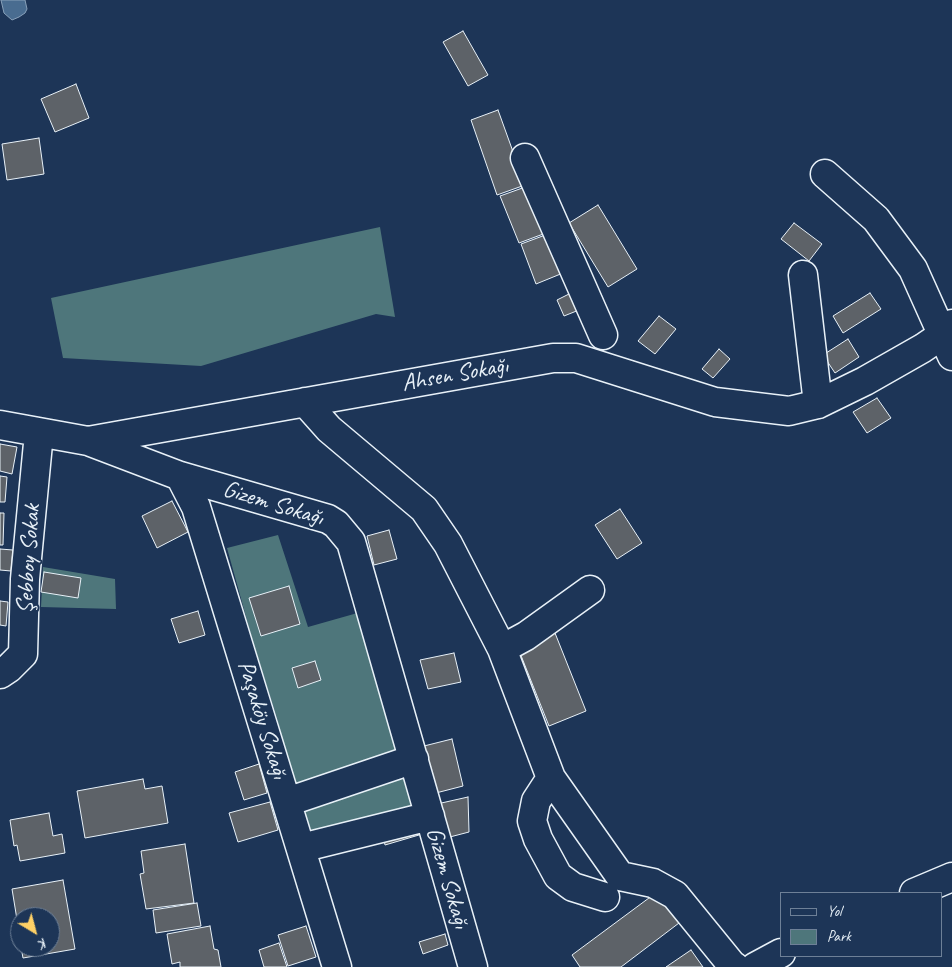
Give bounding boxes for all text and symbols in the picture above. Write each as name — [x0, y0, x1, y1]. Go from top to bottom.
street label: Ahsen Sokağı — [400, 352, 510, 398]
street label: Gizem Sokağı — [219, 475, 327, 533]
street label: Şebboy Sokak — [11, 503, 47, 615]
street label: Paşaköy Sokağı — [230, 658, 294, 782]
street label: Gizem Sokağı — [419, 824, 475, 932]
legend — [780, 892, 942, 957]
text: Yol — [827, 902, 842, 921]
north arrow — [10, 907, 60, 957]
text: Park — [827, 927, 851, 946]
text: K — [36, 935, 52, 953]

